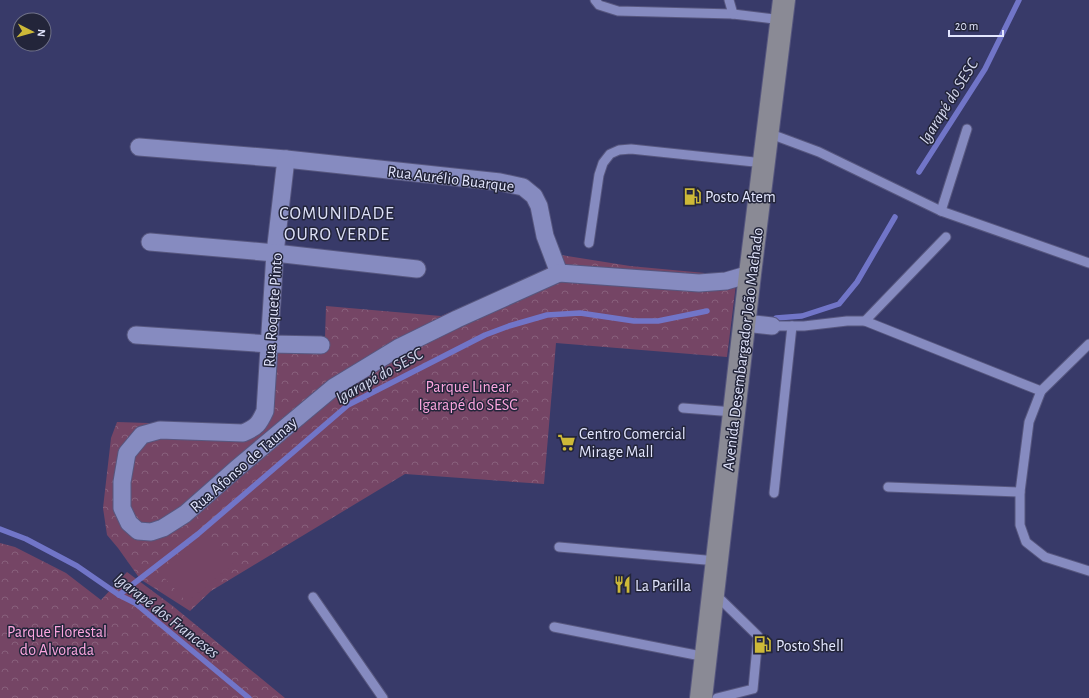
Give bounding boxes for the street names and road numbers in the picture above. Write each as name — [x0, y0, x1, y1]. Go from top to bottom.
street label: Rua Aurélio Buarque — [387, 163, 515, 195]
street label: Avenida Desembargador João Machado — [720, 227, 766, 472]
street label: Rua Roquete Pinto — [261, 252, 285, 368]
street label: Rua Afonso de Taunay — [187, 414, 301, 516]

